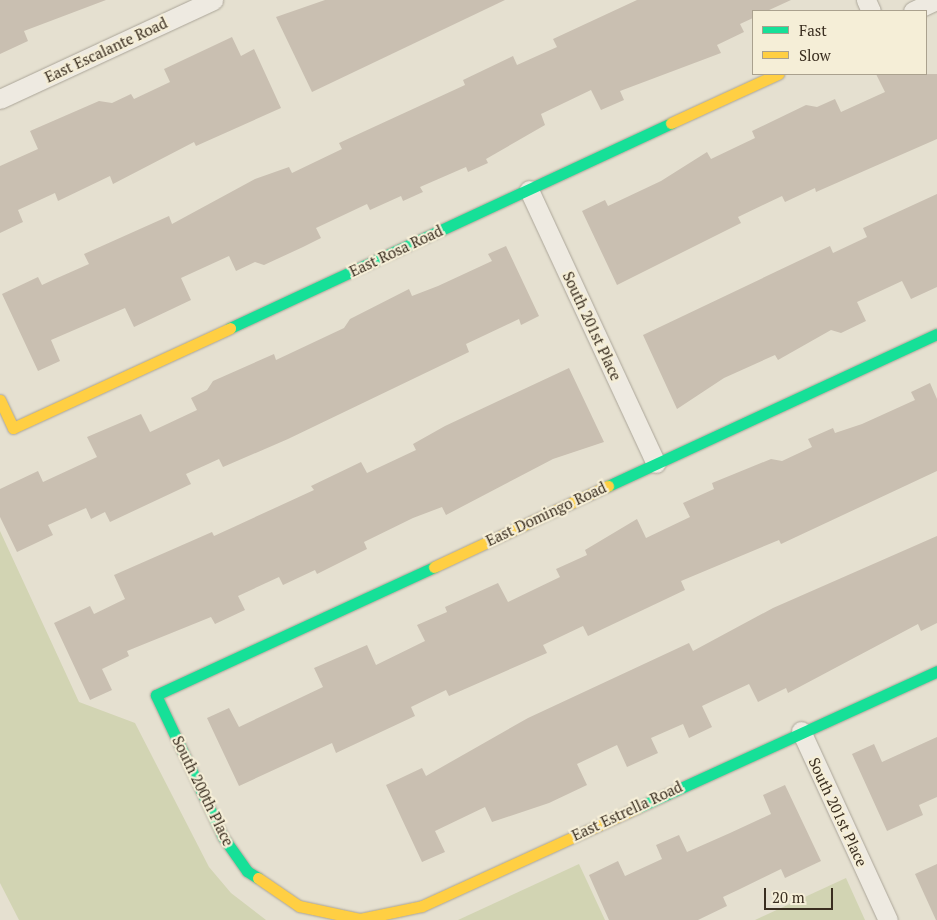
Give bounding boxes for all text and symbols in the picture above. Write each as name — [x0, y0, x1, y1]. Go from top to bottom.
legend — [752, 10, 927, 75]
street label: East Escalante Road — [42, 14, 170, 86]
text: Fast — [799, 20, 827, 40]
text: Slow — [799, 45, 831, 65]
street label: East Rosa Road — [347, 222, 445, 280]
street label: South 201st Place — [559, 269, 625, 383]
street label: East Domingo Road — [483, 478, 609, 550]
street label: South 200th Place — [169, 733, 237, 849]
street label: South 201st Place — [805, 755, 871, 869]
street label: East Estrella Road — [569, 778, 685, 844]
scale bar — [767, 878, 836, 910]
text: 20 m — [772, 887, 805, 907]

